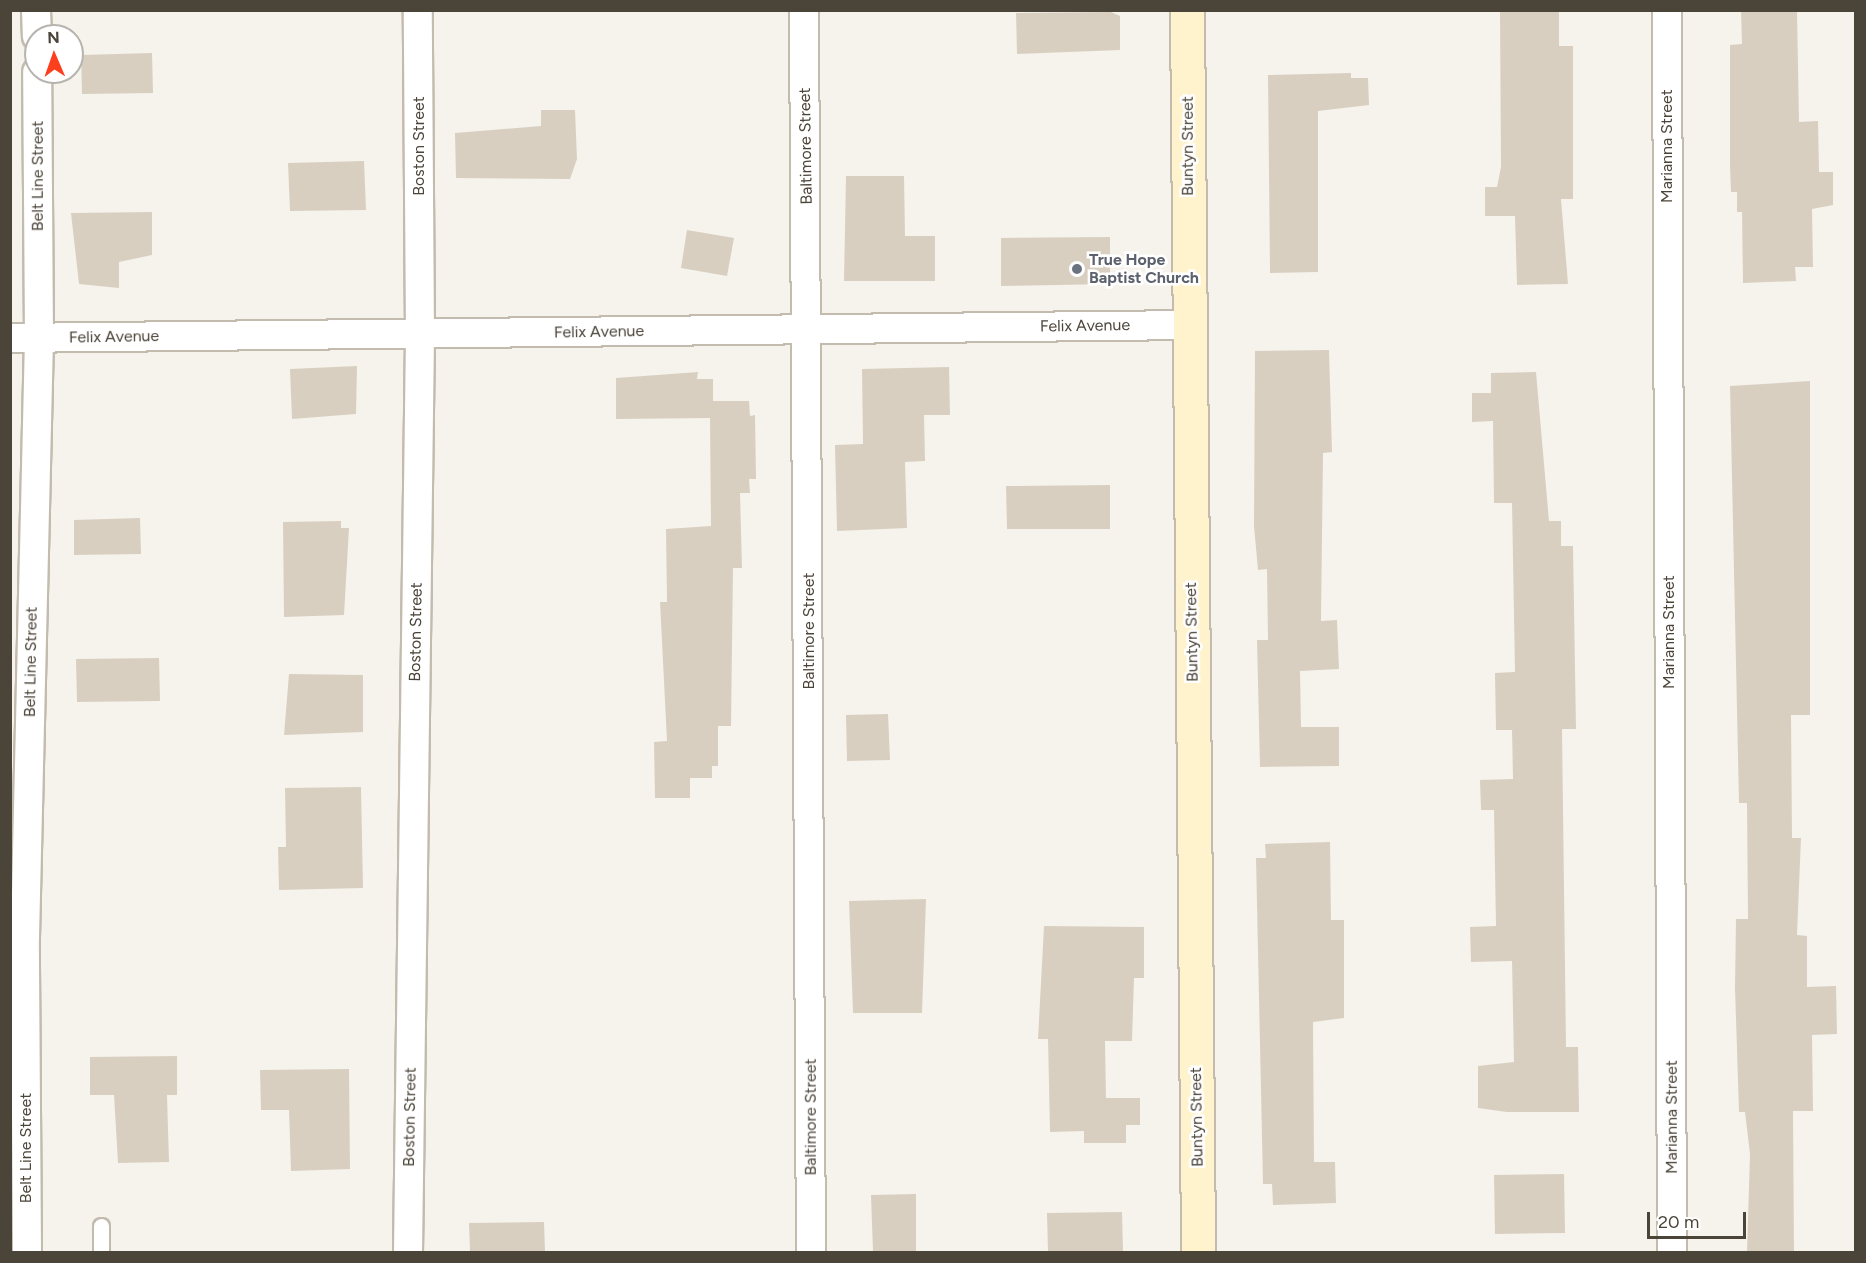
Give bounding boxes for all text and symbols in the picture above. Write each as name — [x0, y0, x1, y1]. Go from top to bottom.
north arrow — [24, 24, 84, 84]
text: N — [47, 28, 60, 47]
street label: Baltimore Street — [795, 87, 817, 205]
street label: Marianna Street — [1657, 89, 1677, 203]
street label: Boston Street — [409, 96, 429, 196]
street label: Buntyn Street — [1178, 96, 1198, 196]
street label: Belt Line Street — [28, 121, 48, 231]
place label: True Hope Baptist Church — [1089, 250, 1199, 288]
marker: True Hope Baptist Church — [1070, 262, 1084, 276]
street label: Felix Avenue — [1040, 316, 1130, 336]
street label: Felix Avenue — [554, 322, 644, 342]
street label: Felix Avenue — [69, 327, 159, 347]
street label: Baltimore Street — [799, 572, 819, 690]
street label: Marianna Street — [1659, 575, 1679, 689]
street label: Boston Street — [406, 582, 426, 682]
street label: Buntyn Street — [1182, 582, 1202, 682]
street label: Belt Line Street — [20, 607, 42, 717]
street label: Baltimore Street — [801, 1058, 821, 1176]
street label: Marianna Street — [1662, 1060, 1682, 1174]
street label: Boston Street — [400, 1067, 420, 1167]
street label: Buntyn Street — [1187, 1067, 1207, 1167]
street label: Belt Line Street — [16, 1093, 36, 1203]
scale bar — [1650, 1200, 1749, 1238]
text: 20 m — [1658, 1211, 1699, 1233]

